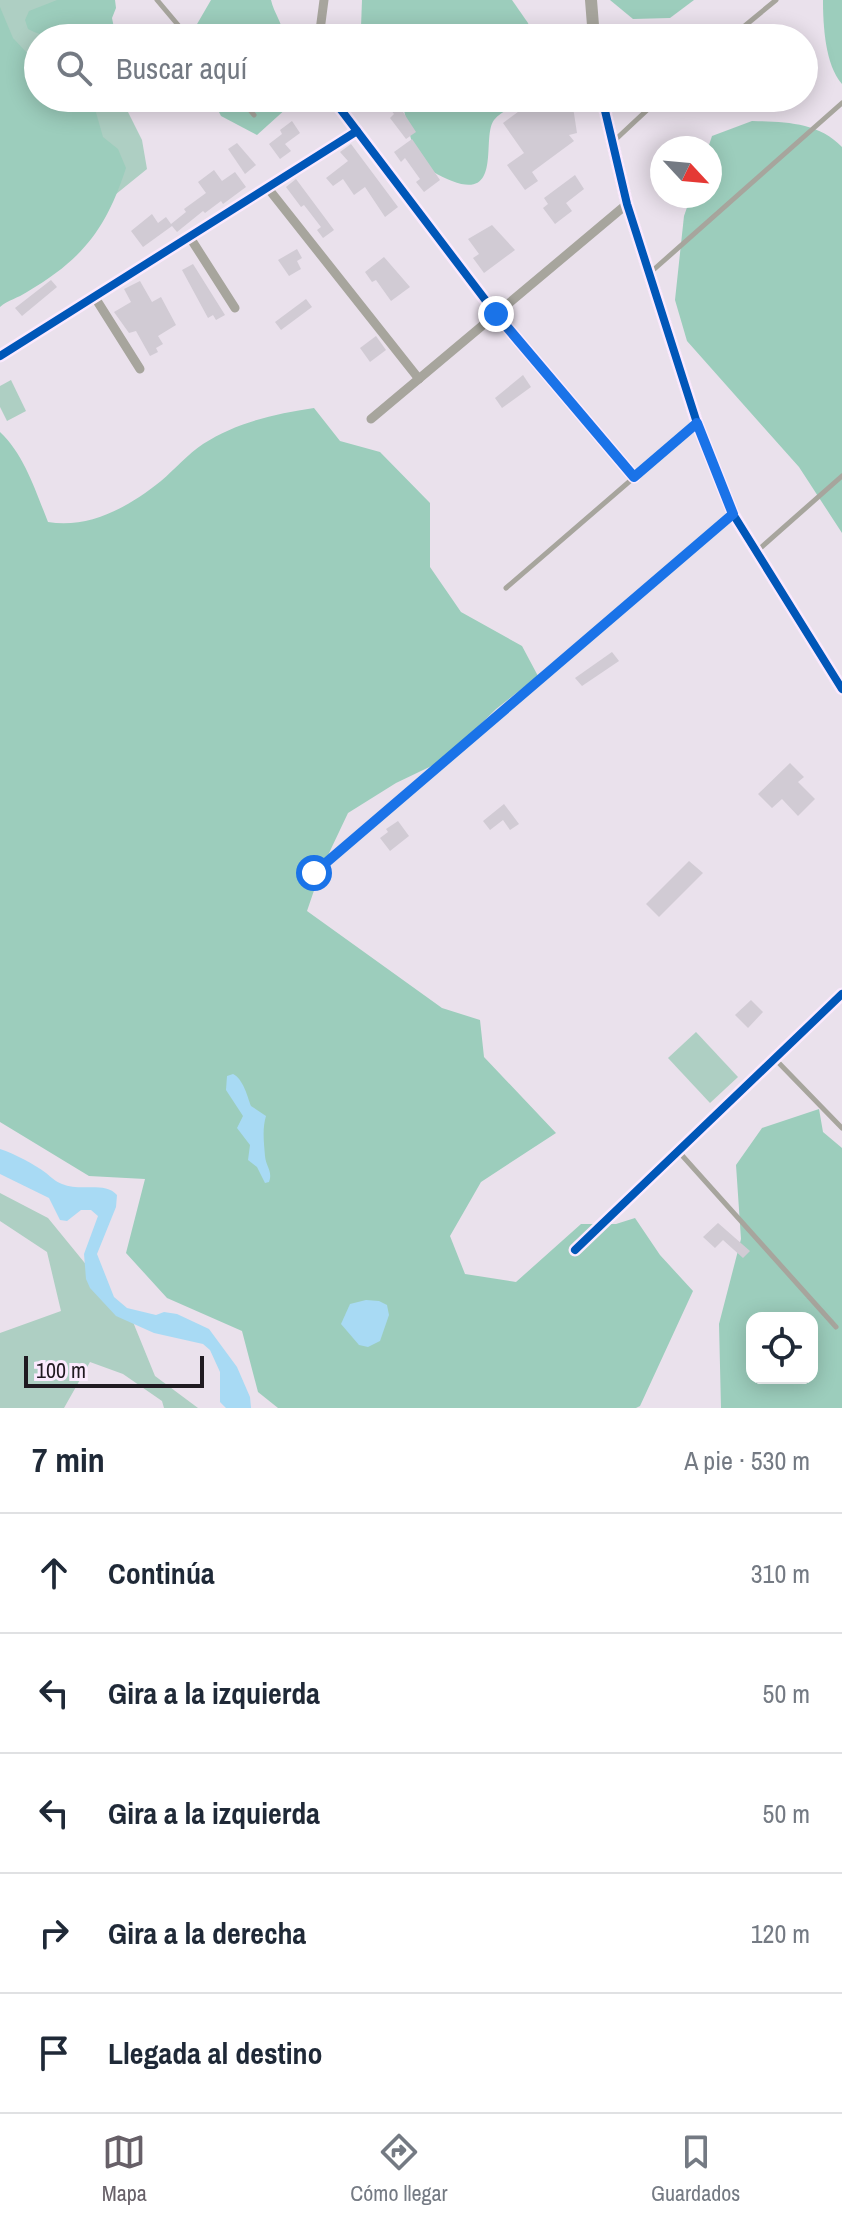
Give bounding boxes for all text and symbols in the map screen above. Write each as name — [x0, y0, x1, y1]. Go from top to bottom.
search box — [24, 24, 818, 112]
icon: search — [52, 46, 96, 90]
text: Buscar aquí — [116, 48, 247, 88]
north arrow — [650, 136, 722, 208]
route end — [478, 296, 514, 332]
route start — [296, 855, 332, 891]
map controls — [746, 1312, 818, 1384]
button: locate — [746, 1312, 818, 1384]
scale bar — [24, 1352, 204, 1388]
text: 100 m — [36, 1355, 86, 1385]
text: 7 min — [32, 1437, 105, 1483]
text: A pie · 530 m — [684, 1443, 810, 1478]
icon: ahead — [32, 1551, 76, 1595]
text: Continúa — [108, 1553, 215, 1593]
text: 310 m — [751, 1556, 810, 1591]
icon: left — [32, 1671, 76, 1715]
text: Gira a la izquierda — [108, 1673, 320, 1713]
text: 50 m — [763, 1676, 810, 1711]
icon: left — [32, 1791, 76, 1835]
text: Gira a la izquierda — [108, 1793, 320, 1833]
text: 50 m — [763, 1796, 810, 1831]
icon: right — [32, 1911, 76, 1955]
text: Gira a la derecha — [108, 1913, 306, 1953]
text: 120 m — [751, 1916, 810, 1951]
icon: arrive — [32, 2031, 76, 2075]
text: Llegada al destino — [108, 2033, 323, 2073]
tab: Mapa — [102, 2130, 147, 2208]
tab: Cómo llegar — [350, 2130, 448, 2208]
tab: Guardados — [651, 2130, 740, 2208]

